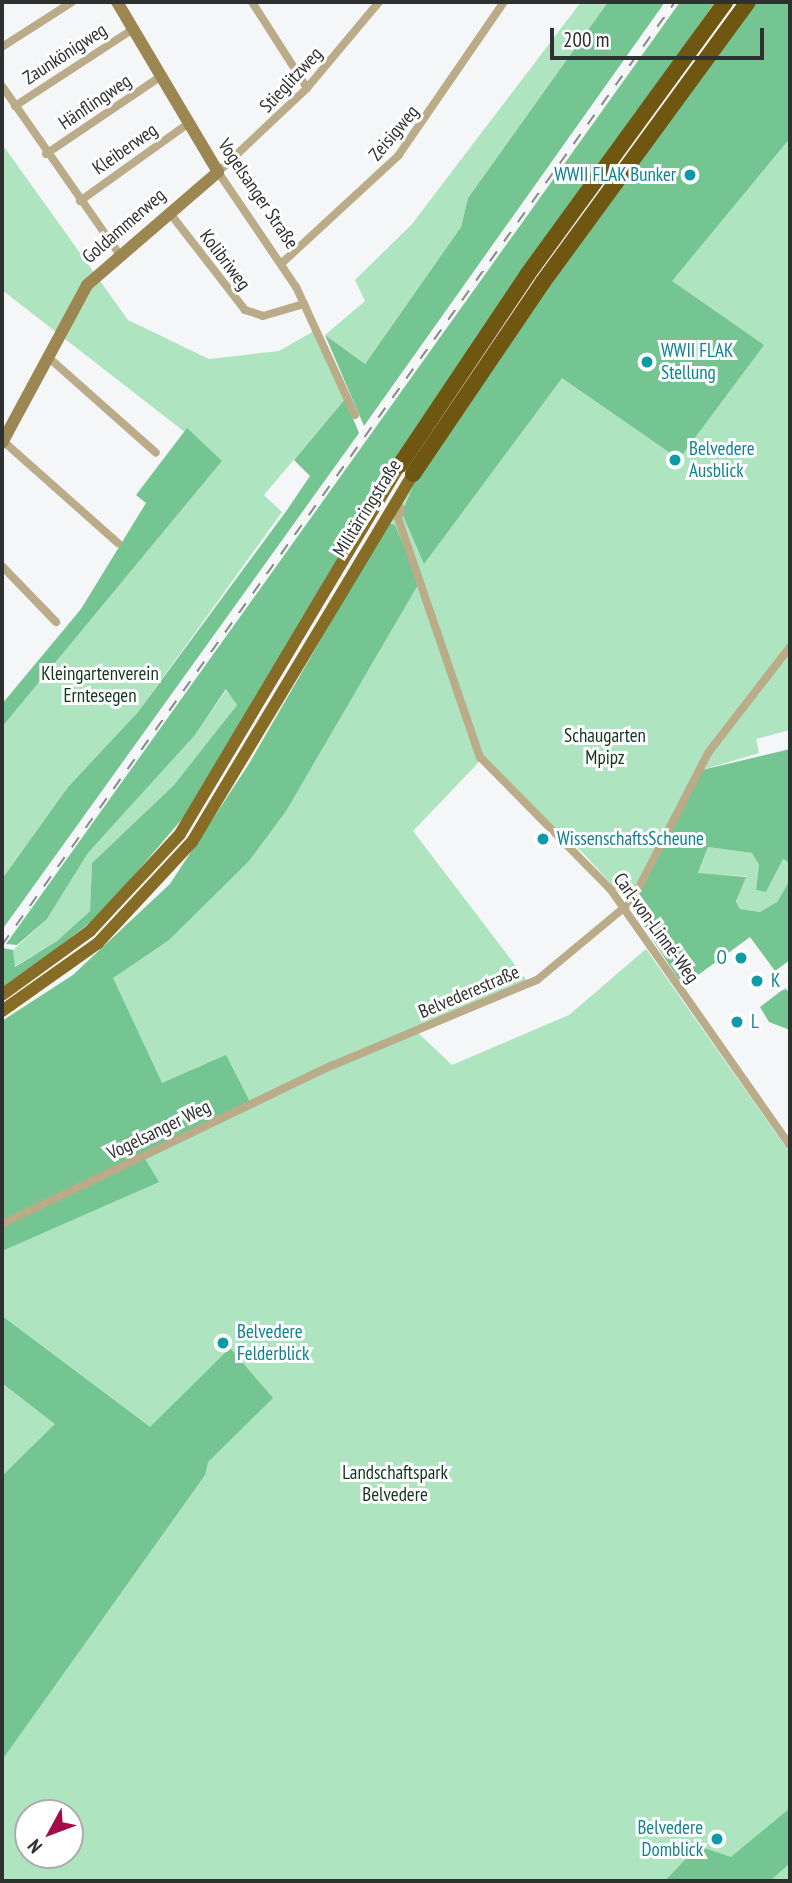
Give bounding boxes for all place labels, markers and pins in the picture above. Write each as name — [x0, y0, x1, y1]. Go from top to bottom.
place label: WWII FLAK Bunker — [554, 164, 676, 186]
marker: WWII FLAK Bunker — [682, 167, 698, 183]
place label: WWII FLAK Stellung — [661, 340, 733, 384]
marker: WWII FLAK Stellung — [639, 354, 655, 370]
place label: Belvedere Ausblick — [689, 438, 755, 482]
marker: Belvedere Ausblick — [667, 452, 683, 468]
place label: WissenschaftsScheune — [557, 828, 704, 850]
marker: WissenschaftsScheune — [535, 831, 551, 847]
place label: O — [717, 947, 727, 969]
marker: O — [733, 950, 749, 966]
place label: K — [771, 970, 780, 992]
marker: K — [749, 973, 765, 989]
place label: L — [751, 1011, 759, 1033]
marker: L — [729, 1014, 745, 1030]
place label: Belvedere Felderblick — [237, 1321, 309, 1365]
marker: Belvedere Felderblick — [215, 1335, 231, 1351]
place label: Belvedere Domblick — [637, 1817, 703, 1861]
marker: Belvedere Domblick — [709, 1831, 725, 1847]

